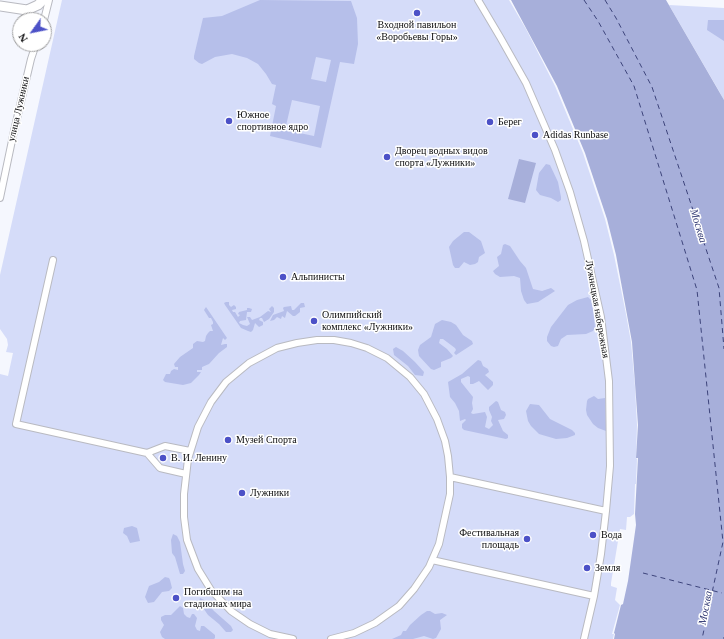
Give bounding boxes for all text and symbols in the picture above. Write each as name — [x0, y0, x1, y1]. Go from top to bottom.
marker: Входной павильон «Воробьевы Горы» — [412, 8, 422, 18]
north arrow — [12, 12, 52, 52]
place label: Входной павильон «Воробьевы Горы» — [376, 19, 458, 42]
text: N — [16, 31, 30, 45]
street label: улица Лужники — [6, 75, 32, 143]
place label: Южное спортивное ядро — [237, 109, 308, 132]
marker: Южное спортивное ядро — [224, 116, 234, 126]
place label: Берег — [498, 116, 522, 128]
marker: Берег — [485, 117, 495, 127]
place label: Adidas Runbase — [543, 129, 608, 141]
marker: Adidas Runbase — [530, 130, 540, 140]
place label: Дворец водных видов спорта «Лужники» — [395, 145, 488, 168]
marker: Дворец водных видов спорта «Лужники» — [382, 152, 392, 162]
water label: Москва — [687, 207, 709, 245]
street label: Лужнецкая набережная — [582, 259, 612, 359]
place label: Альпинисты — [291, 271, 345, 283]
marker: Альпинисты — [278, 272, 288, 282]
place label: Олимпийский комплекс «Лужники» — [322, 309, 413, 332]
marker: Олимпийский комплекс «Лужники» — [309, 316, 319, 326]
place label: Музей Спорта — [236, 434, 297, 446]
marker: Музей Спорта — [223, 435, 233, 445]
place label: В. И. Ленину — [171, 452, 227, 464]
marker: В. И. Ленину — [158, 453, 168, 463]
place label: Лужники — [250, 487, 289, 499]
marker: Лужники — [237, 488, 247, 498]
place label: Фестивальная площадь — [459, 527, 519, 550]
place label: Вода — [601, 529, 622, 541]
marker: Вода — [588, 530, 598, 540]
marker: Фестивальная площадь — [522, 534, 532, 544]
place label: Земля — [595, 562, 620, 574]
marker: Земля — [582, 563, 592, 573]
place label: Погибшим на стадионах мира — [184, 586, 251, 610]
water label: Москва — [696, 590, 716, 626]
marker: Погибшим на стадионах мира — [171, 593, 181, 603]

